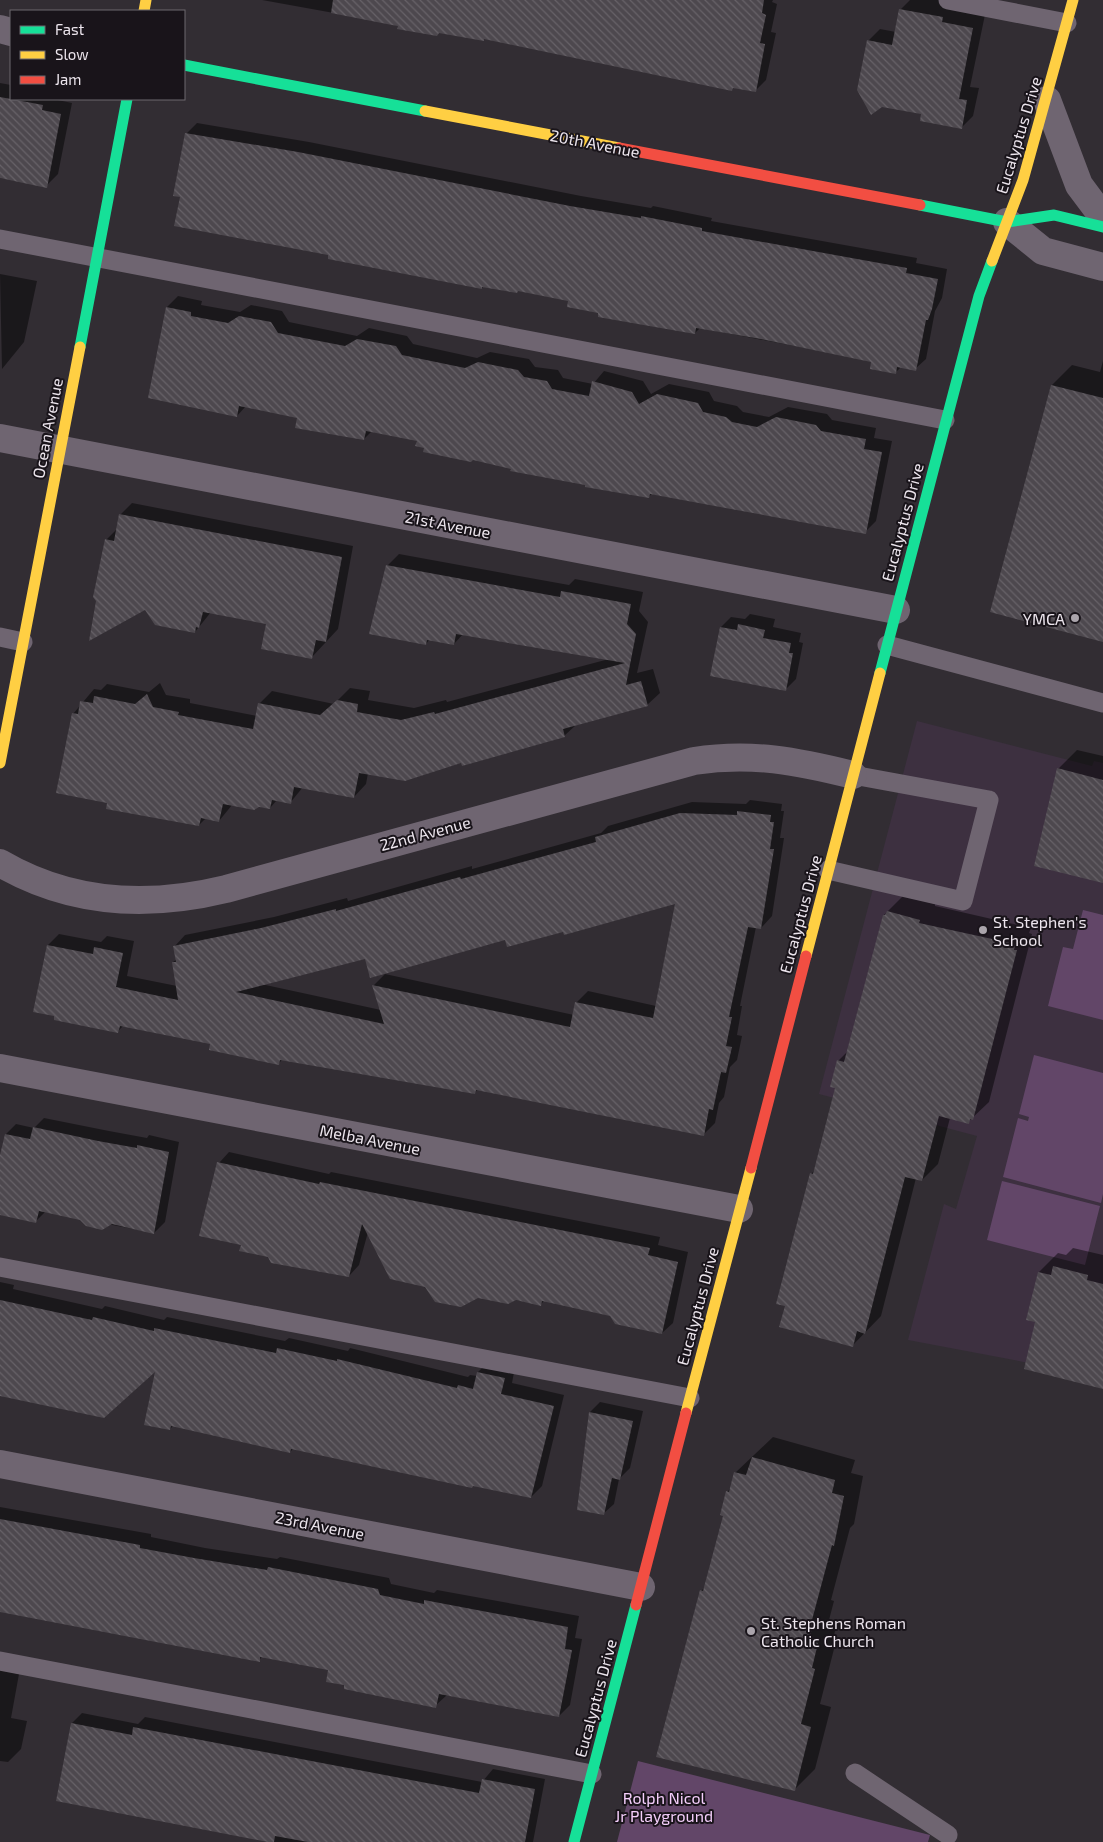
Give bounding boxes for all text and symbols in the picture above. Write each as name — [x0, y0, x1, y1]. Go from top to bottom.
legend — [10, 10, 185, 100]
text: Fast — [55, 20, 85, 38]
text: Slow — [55, 45, 89, 63]
text: Jam — [55, 70, 81, 88]
street label: Eucalyptus Drive — [991, 74, 1045, 196]
street label: 20th Avenue — [549, 125, 641, 161]
street label: Ocean Avenue — [28, 376, 66, 480]
street label: Eucalyptus Drive — [877, 461, 927, 583]
street label: 21st Avenue — [404, 506, 492, 542]
place label: YMCA — [1023, 609, 1065, 628]
marker: YMCA — [1069, 612, 1081, 624]
street label: 22nd Avenue — [378, 812, 472, 854]
street label: Eucalyptus Drive — [775, 853, 825, 975]
place label: St. Stephen's School — [993, 912, 1087, 949]
marker: St. Stephen's School — [977, 924, 989, 936]
street label: Melba Avenue — [318, 1120, 422, 1158]
street label: Eucalyptus Drive — [672, 1245, 722, 1367]
street label: 23rd Avenue — [274, 1507, 366, 1543]
place label: St. Stephens Roman Catholic Church — [761, 1613, 906, 1650]
marker: St. Stephens Roman Catholic Church — [745, 1625, 757, 1637]
street label: Eucalyptus Drive — [570, 1637, 620, 1759]
park label: Rolph Nicol Jr Playground — [615, 1788, 713, 1825]

